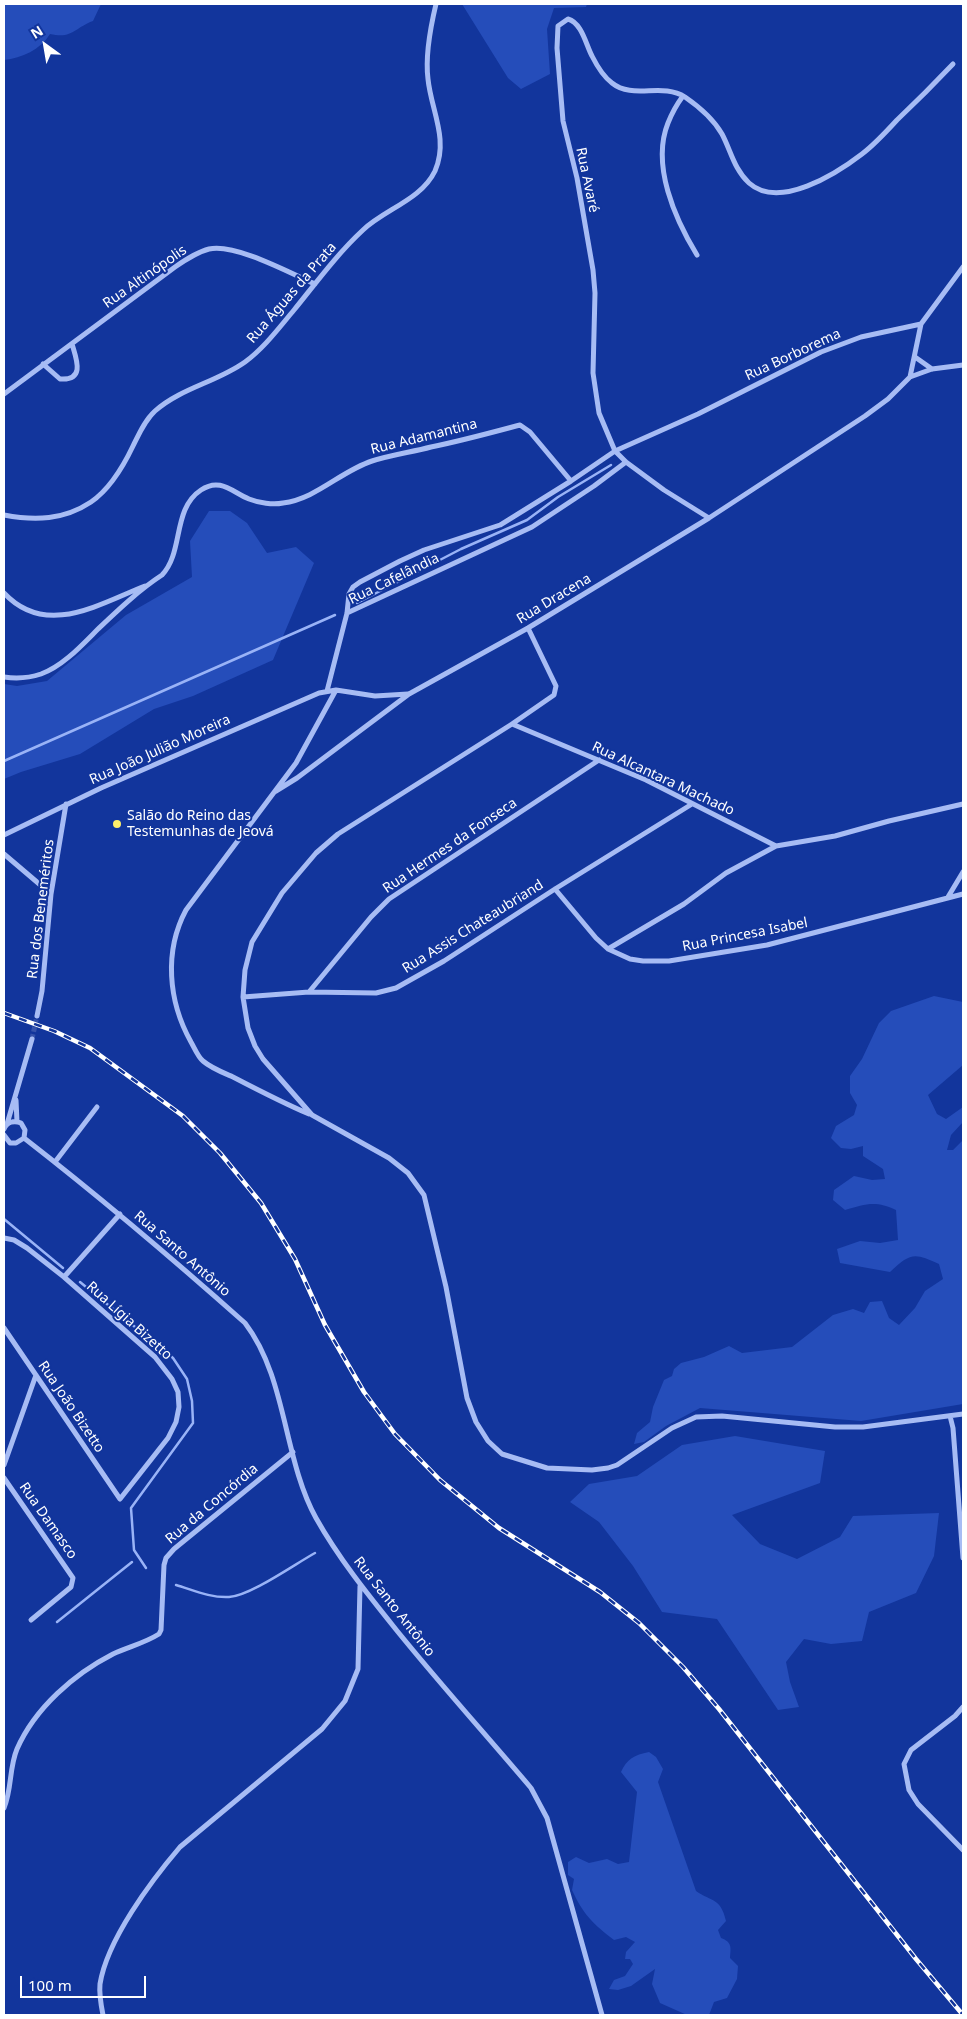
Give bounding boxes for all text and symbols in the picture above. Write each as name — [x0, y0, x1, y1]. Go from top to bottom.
north arrow — [20, 20, 70, 70]
text: N — [27, 21, 47, 43]
street label: Rua Avaré — [572, 146, 602, 214]
street label: Rua Águas da Prata — [244, 239, 340, 347]
street label: Rua Altinópolis — [100, 242, 190, 312]
street label: Rua Borborema — [742, 325, 844, 385]
street label: Rua Adamantina — [369, 416, 479, 458]
street label: Rua Cafelândia — [346, 550, 442, 608]
street label: Rua Dracena — [514, 570, 594, 628]
street label: Rua João Julião Moreira — [87, 711, 233, 789]
street label: Rua Alcantara Machado — [589, 739, 737, 819]
street label: Rua Hermes da Fonseca — [380, 795, 520, 897]
place label: Salão do Reino das Testemunhas de Jeová — [127, 808, 274, 840]
marker: Salão do Reino das Testemunhas de Jeová — [111, 818, 123, 830]
street label: Rua dos Beneméritos — [24, 838, 58, 980]
street label: Rua Assis Chateaubriand — [399, 877, 547, 977]
street label: Rua Princesa Isabel — [681, 915, 809, 955]
street label: Rua Santo Antônio — [130, 1208, 234, 1300]
street label: Rua Lígia Bizetto — [83, 1278, 175, 1364]
street label: Rua João Bizetto — [34, 1358, 108, 1456]
street label: Rua da Concórdia — [162, 1460, 262, 1548]
street label: Rua Damasco — [15, 1479, 81, 1563]
street label: Rua Santo Antônio — [350, 1554, 438, 1660]
scale bar — [22, 1966, 149, 1998]
text: 100 m — [28, 1975, 72, 1995]

